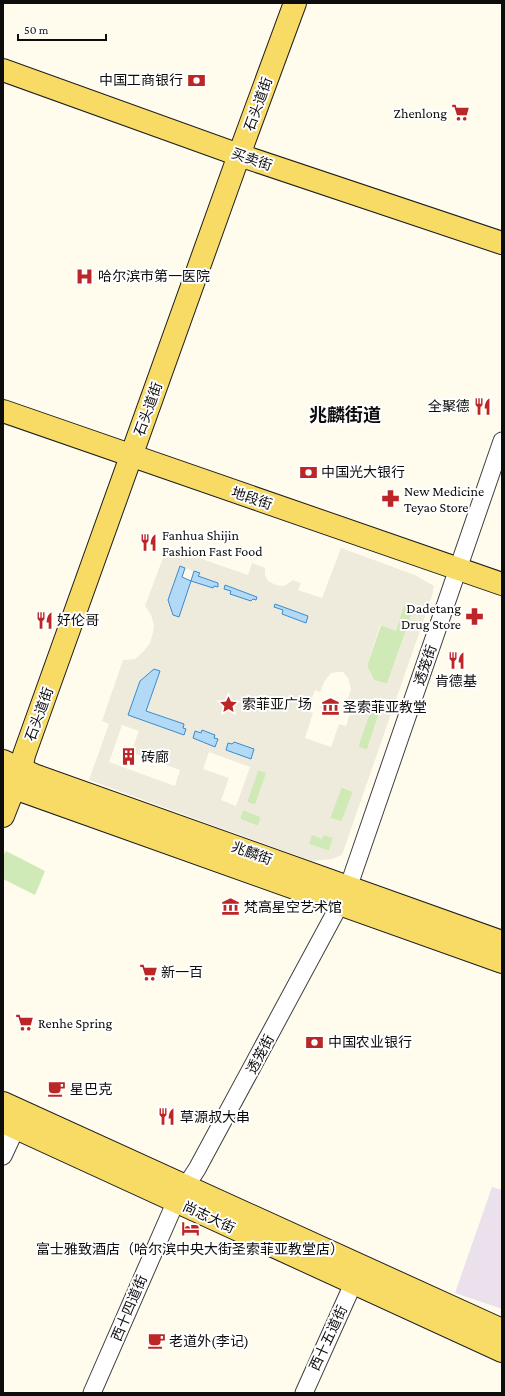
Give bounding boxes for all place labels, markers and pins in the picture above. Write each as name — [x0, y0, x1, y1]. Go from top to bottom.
bank icon: 中国工商银行 — [186, 70, 206, 90]
place label: 中国工商银行 — [99, 72, 183, 88]
supermarket icon: Zhenlong — [450, 103, 470, 123]
place label: Zhenlong — [394, 105, 447, 121]
hospital icon: 哈尔滨市第一医院 — [75, 266, 95, 286]
place label: 哈尔滨市第一医院 — [98, 268, 210, 284]
restaurant icon: 全聚德 — [473, 396, 493, 416]
place label: 全聚德 — [428, 398, 470, 414]
bank icon: 中国光大银行 — [298, 462, 318, 482]
place label: 中国光大银行 — [321, 464, 405, 480]
place label: New Medicine Teyao Store — [404, 483, 484, 515]
pharmacy icon: New Medicine Teyao Store — [381, 489, 401, 509]
place label: Fanhua Shijin Fashion Fast Food — [162, 527, 263, 559]
restaurant icon: Fanhua Shijin Fashion Fast Food — [139, 533, 159, 553]
place label: Dadetang Drug Store — [401, 600, 461, 632]
pharmacy icon: Dadetang Drug Store — [464, 606, 484, 626]
restaurant icon: 好伦哥 — [34, 610, 54, 630]
place label: 好伦哥 — [57, 612, 99, 628]
restaurant icon: 肯德基 — [446, 651, 466, 671]
place label: 肯德基 — [435, 673, 477, 689]
place icon: 索菲亚广场 — [219, 694, 239, 714]
place label: 索菲亚广场 — [242, 696, 312, 712]
museum icon: 圣索菲亚教堂 — [320, 697, 340, 717]
place label: 圣索菲亚教堂 — [343, 699, 427, 715]
building icon: 砖廊 — [118, 747, 138, 767]
place label: 砖廊 — [141, 749, 169, 765]
museum icon: 梵高星空艺术馆 — [221, 897, 241, 917]
place label: 梵高星空艺术馆 — [244, 899, 342, 915]
supermarket icon: 新一百 — [138, 962, 158, 982]
place label: 新一百 — [161, 964, 203, 980]
supermarket icon: Renhe Spring — [15, 1013, 35, 1033]
place label: Renhe Spring — [38, 1015, 113, 1031]
bank icon: 中国农业银行 — [305, 1032, 325, 1052]
place label: 中国农业银行 — [328, 1034, 412, 1050]
cafe icon: 星巴克 — [47, 1079, 67, 1099]
place label: 星巴克 — [70, 1081, 112, 1097]
restaurant icon: 草源叔大串 — [157, 1107, 177, 1127]
place label: 草源叔大串 — [180, 1109, 250, 1125]
hotel icon: 富士雅致酒店（哈尔滨中央大街圣索菲亚教堂店） — [180, 1219, 200, 1239]
place label: 富士雅致酒店（哈尔滨中央大街圣索菲亚教堂店） — [36, 1241, 344, 1257]
cafe icon: 老道外(李记) — [146, 1331, 166, 1351]
place label: 老道外(李记) — [169, 1333, 249, 1350]

